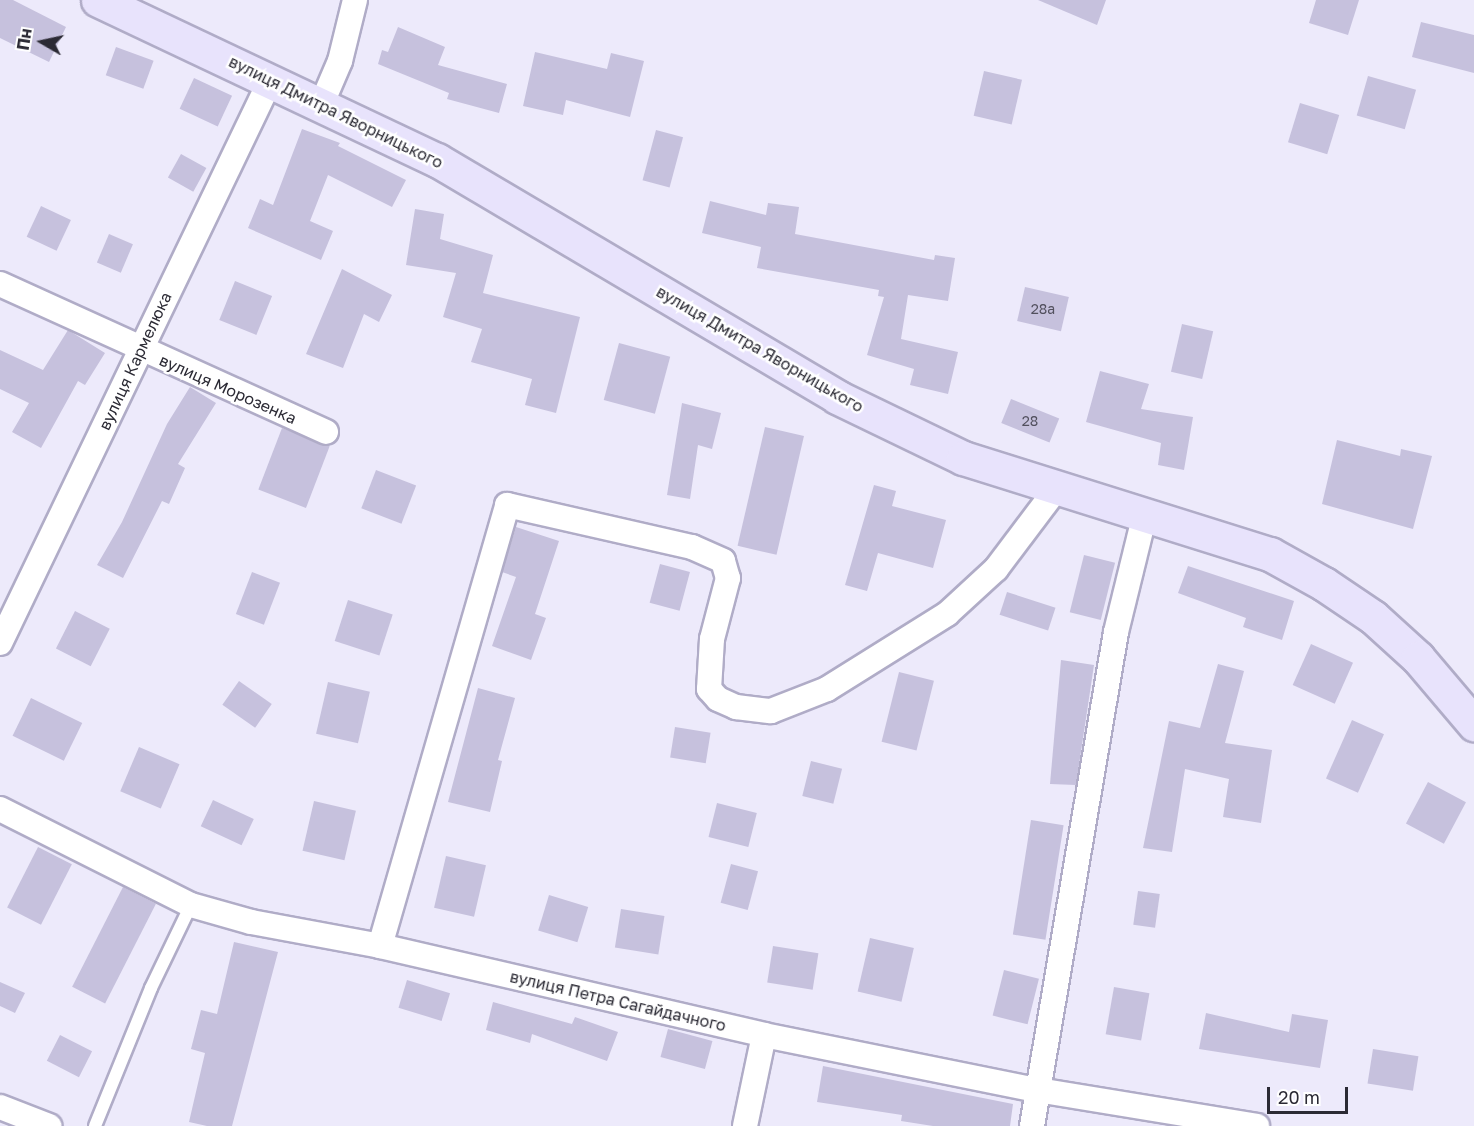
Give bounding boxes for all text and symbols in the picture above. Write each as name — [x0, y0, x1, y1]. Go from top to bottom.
north arrow — [12, 12, 72, 72]
text: Пн — [13, 27, 36, 52]
street label: вулиця Дмитра Яворницького — [226, 52, 446, 172]
street label: вулиця Дмитра Яворницького — [653, 282, 867, 416]
street label: вулиця Кармелюка — [95, 289, 175, 433]
house number: 28а — [1031, 301, 1055, 317]
street label: вулиця Морозенка — [156, 350, 300, 428]
house number: 28 — [1022, 413, 1038, 429]
street label: вулиця Петра Сагайдачного — [508, 967, 728, 1035]
scale bar — [1270, 1075, 1351, 1113]
text: 20 m — [1278, 1086, 1320, 1108]

